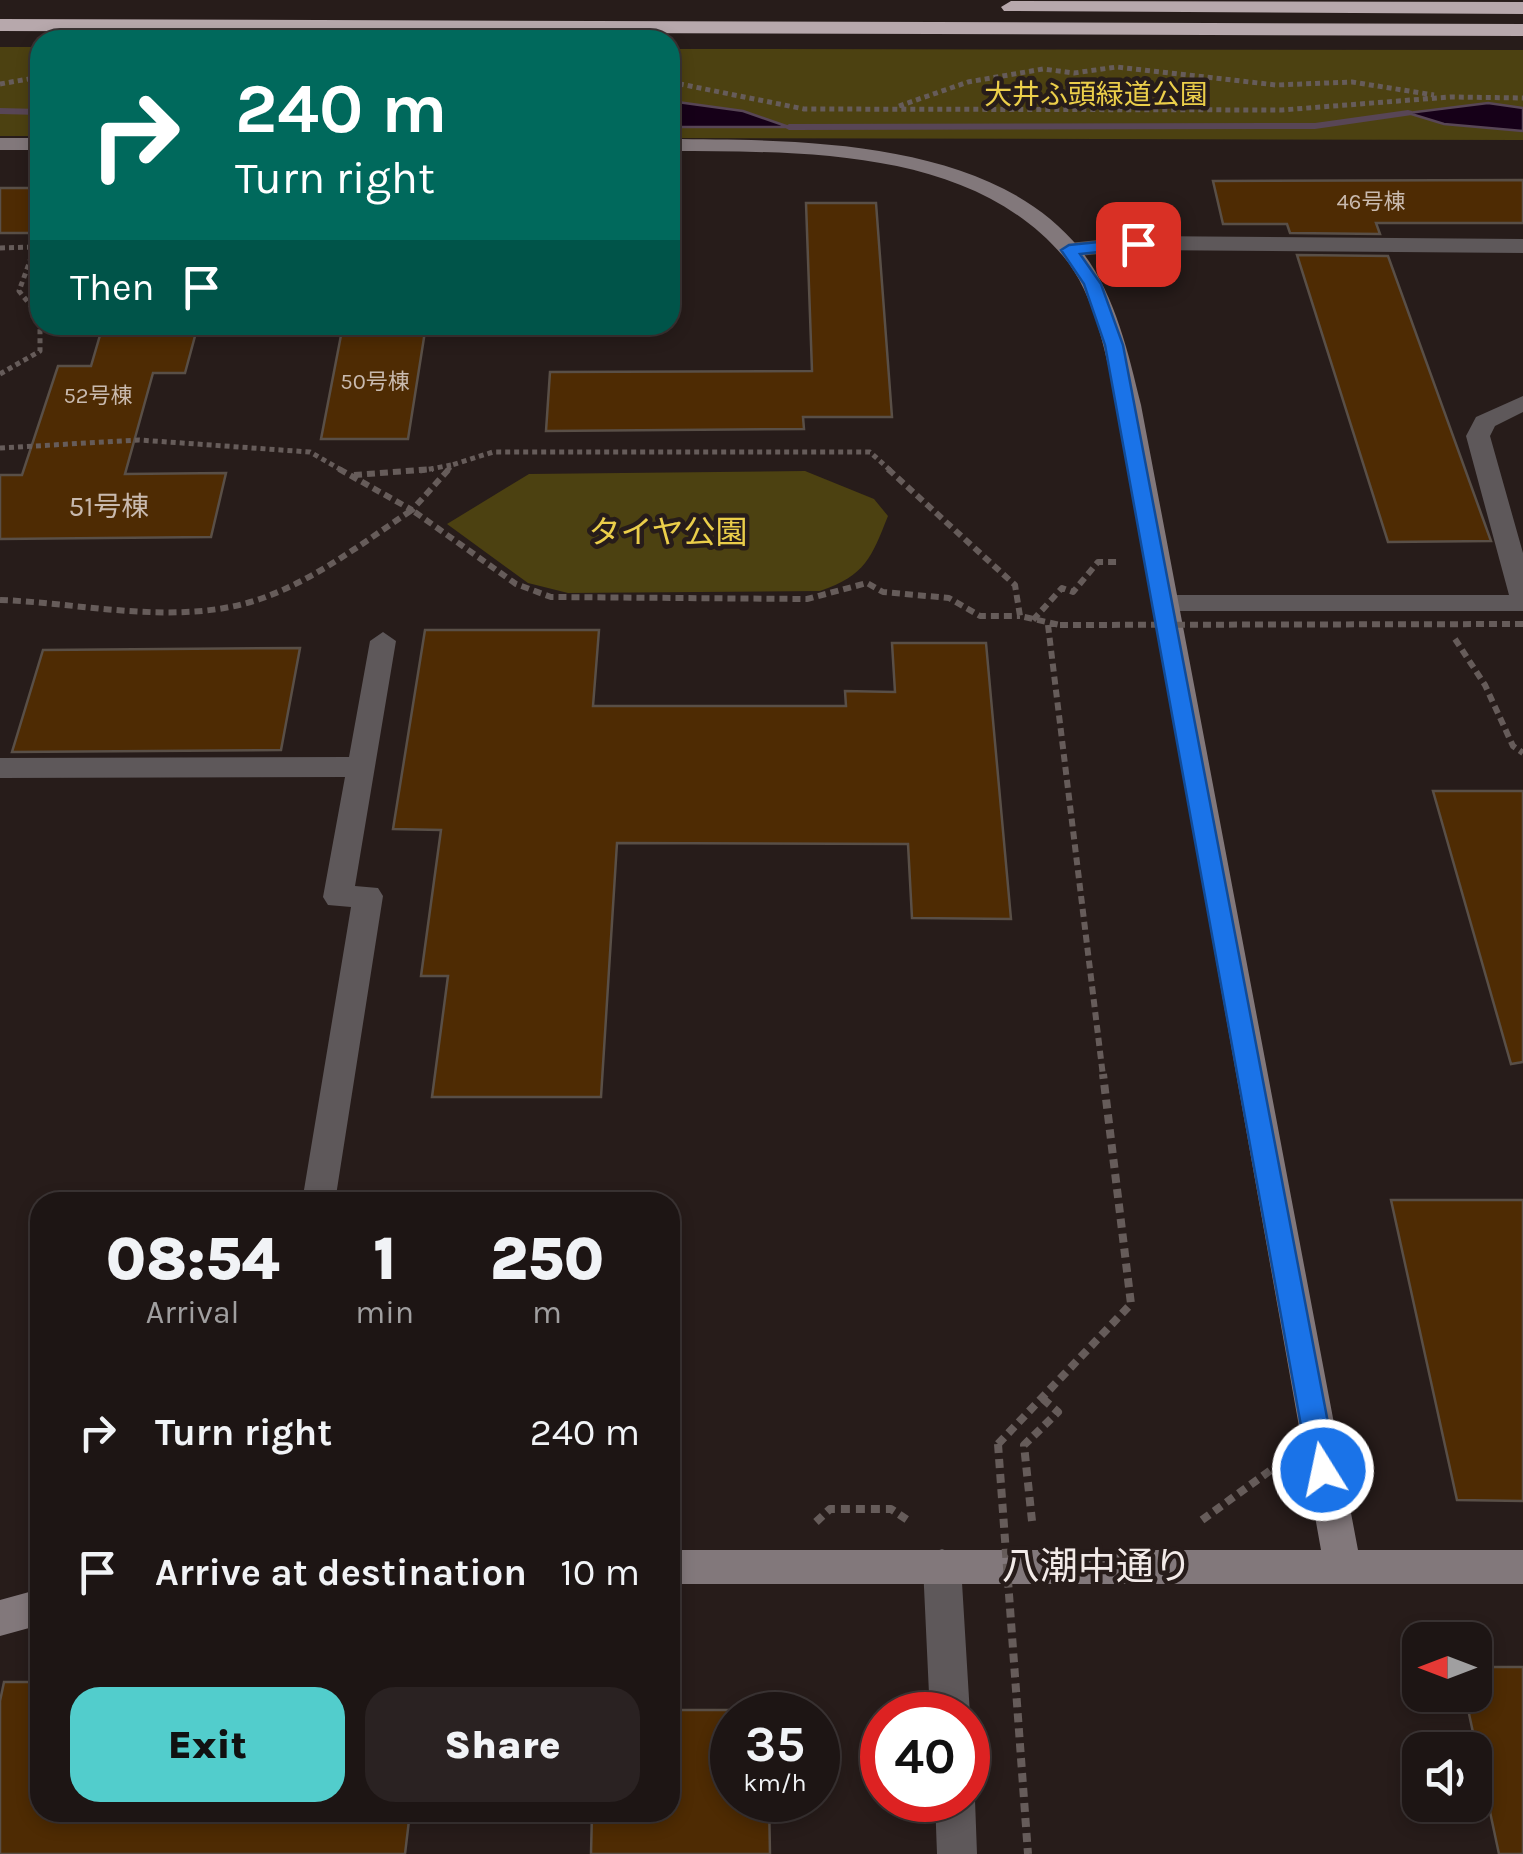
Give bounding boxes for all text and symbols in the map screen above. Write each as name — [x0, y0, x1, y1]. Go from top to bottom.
text: 240 m — [235, 68, 447, 150]
icon: right — [70, 70, 200, 200]
park label: 大井ふ頭緑道公園 — [984, 78, 1208, 111]
text: Turn right — [235, 152, 435, 204]
house number: 46号棟 — [1337, 189, 1405, 215]
pin — [1096, 202, 1181, 287]
icon: arrive — [1111, 217, 1166, 272]
icon: arrive — [174, 260, 229, 315]
text: Then — [70, 265, 154, 310]
house number: 50号棟 — [340, 369, 410, 395]
house number: 52号棟 — [63, 383, 133, 409]
house number: 51号棟 — [68, 490, 150, 523]
park label: タイヤ公園 — [588, 514, 748, 551]
text: 08:54 — [106, 1224, 280, 1294]
text: 1 — [373, 1224, 396, 1294]
text: 250 — [490, 1224, 604, 1294]
text: Arrival — [146, 1294, 240, 1331]
text: min — [355, 1294, 414, 1331]
text: m — [532, 1294, 562, 1331]
icon: right — [70, 1405, 125, 1460]
text: Turn right — [155, 1410, 332, 1455]
text: 240 m — [530, 1410, 640, 1455]
position arrow — [1271, 1418, 1375, 1522]
street label: 八潮中通り — [1002, 1544, 1192, 1589]
icon: arrive — [70, 1545, 125, 1600]
text: Arrive at destination — [155, 1550, 527, 1595]
text: 10 m — [560, 1550, 640, 1595]
north arrow — [1402, 1622, 1492, 1712]
map controls — [1402, 1622, 1492, 1822]
button: Exit — [70, 1687, 345, 1802]
button: Share — [365, 1687, 640, 1802]
speed limit sign: 40 — [860, 1692, 990, 1822]
text: 35 — [745, 1715, 805, 1774]
button: sound — [1402, 1732, 1492, 1822]
text: km/h — [743, 1768, 807, 1797]

